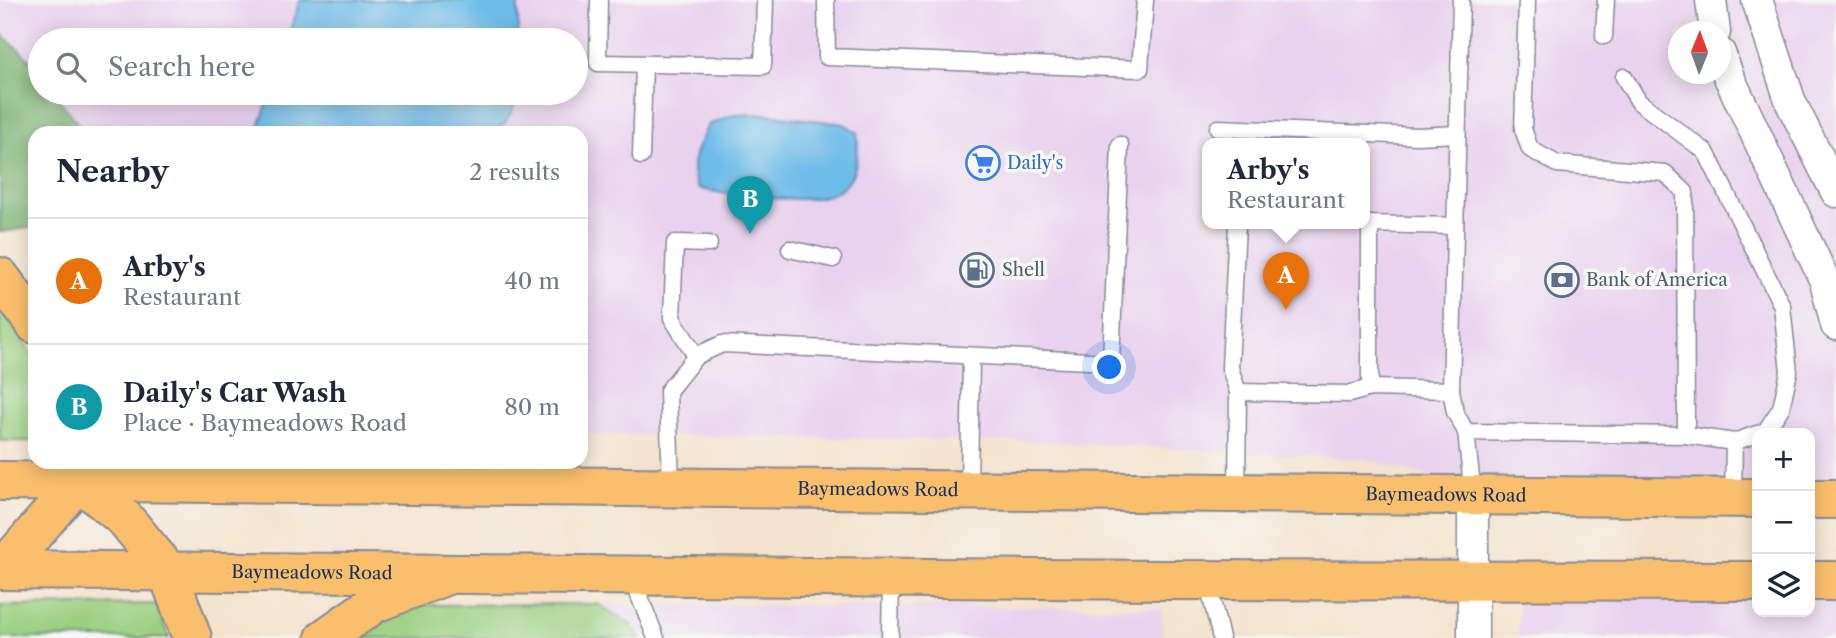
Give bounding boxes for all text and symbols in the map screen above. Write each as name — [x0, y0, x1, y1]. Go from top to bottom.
north arrow — [1668, 21, 1731, 84]
search box — [28, 28, 588, 105]
icon: search — [52, 48, 90, 86]
text: Search here — [108, 51, 255, 83]
popup — [1202, 138, 1370, 229]
supermarket icon: Daily's — [964, 144, 1002, 182]
place label: Daily's — [1007, 152, 1063, 174]
text: Nearby — [56, 153, 169, 190]
text: Arby's — [1227, 154, 1310, 186]
text: 2 results — [469, 158, 560, 186]
pin: B — [727, 176, 773, 234]
text: Restaurant — [1227, 186, 1345, 214]
text: Arby's — [123, 251, 206, 283]
fuel station icon: Shell — [958, 251, 996, 289]
pin: A — [1263, 252, 1309, 310]
place label: Shell — [1002, 259, 1045, 281]
bank icon: Bank of America — [1543, 261, 1581, 299]
text: A — [70, 267, 88, 295]
text: 40 m — [505, 267, 560, 295]
place label: Bank of America — [1586, 269, 1728, 291]
text: Restaurant — [123, 283, 241, 311]
your location — [1092, 350, 1126, 384]
text: Daily's Car Wash — [123, 377, 346, 409]
text: B — [70, 393, 88, 421]
text: 80 m — [504, 393, 560, 421]
text: Place · Baymeadows Road — [123, 409, 407, 437]
map controls — [1752, 428, 1815, 617]
button: + — [1752, 428, 1815, 491]
street label: Baymeadows Road — [797, 478, 959, 501]
street label: Baymeadows Road — [1365, 483, 1527, 507]
button: − — [1752, 491, 1815, 554]
button: layers — [1752, 554, 1815, 617]
street label: Baymeadows Road — [231, 561, 393, 584]

